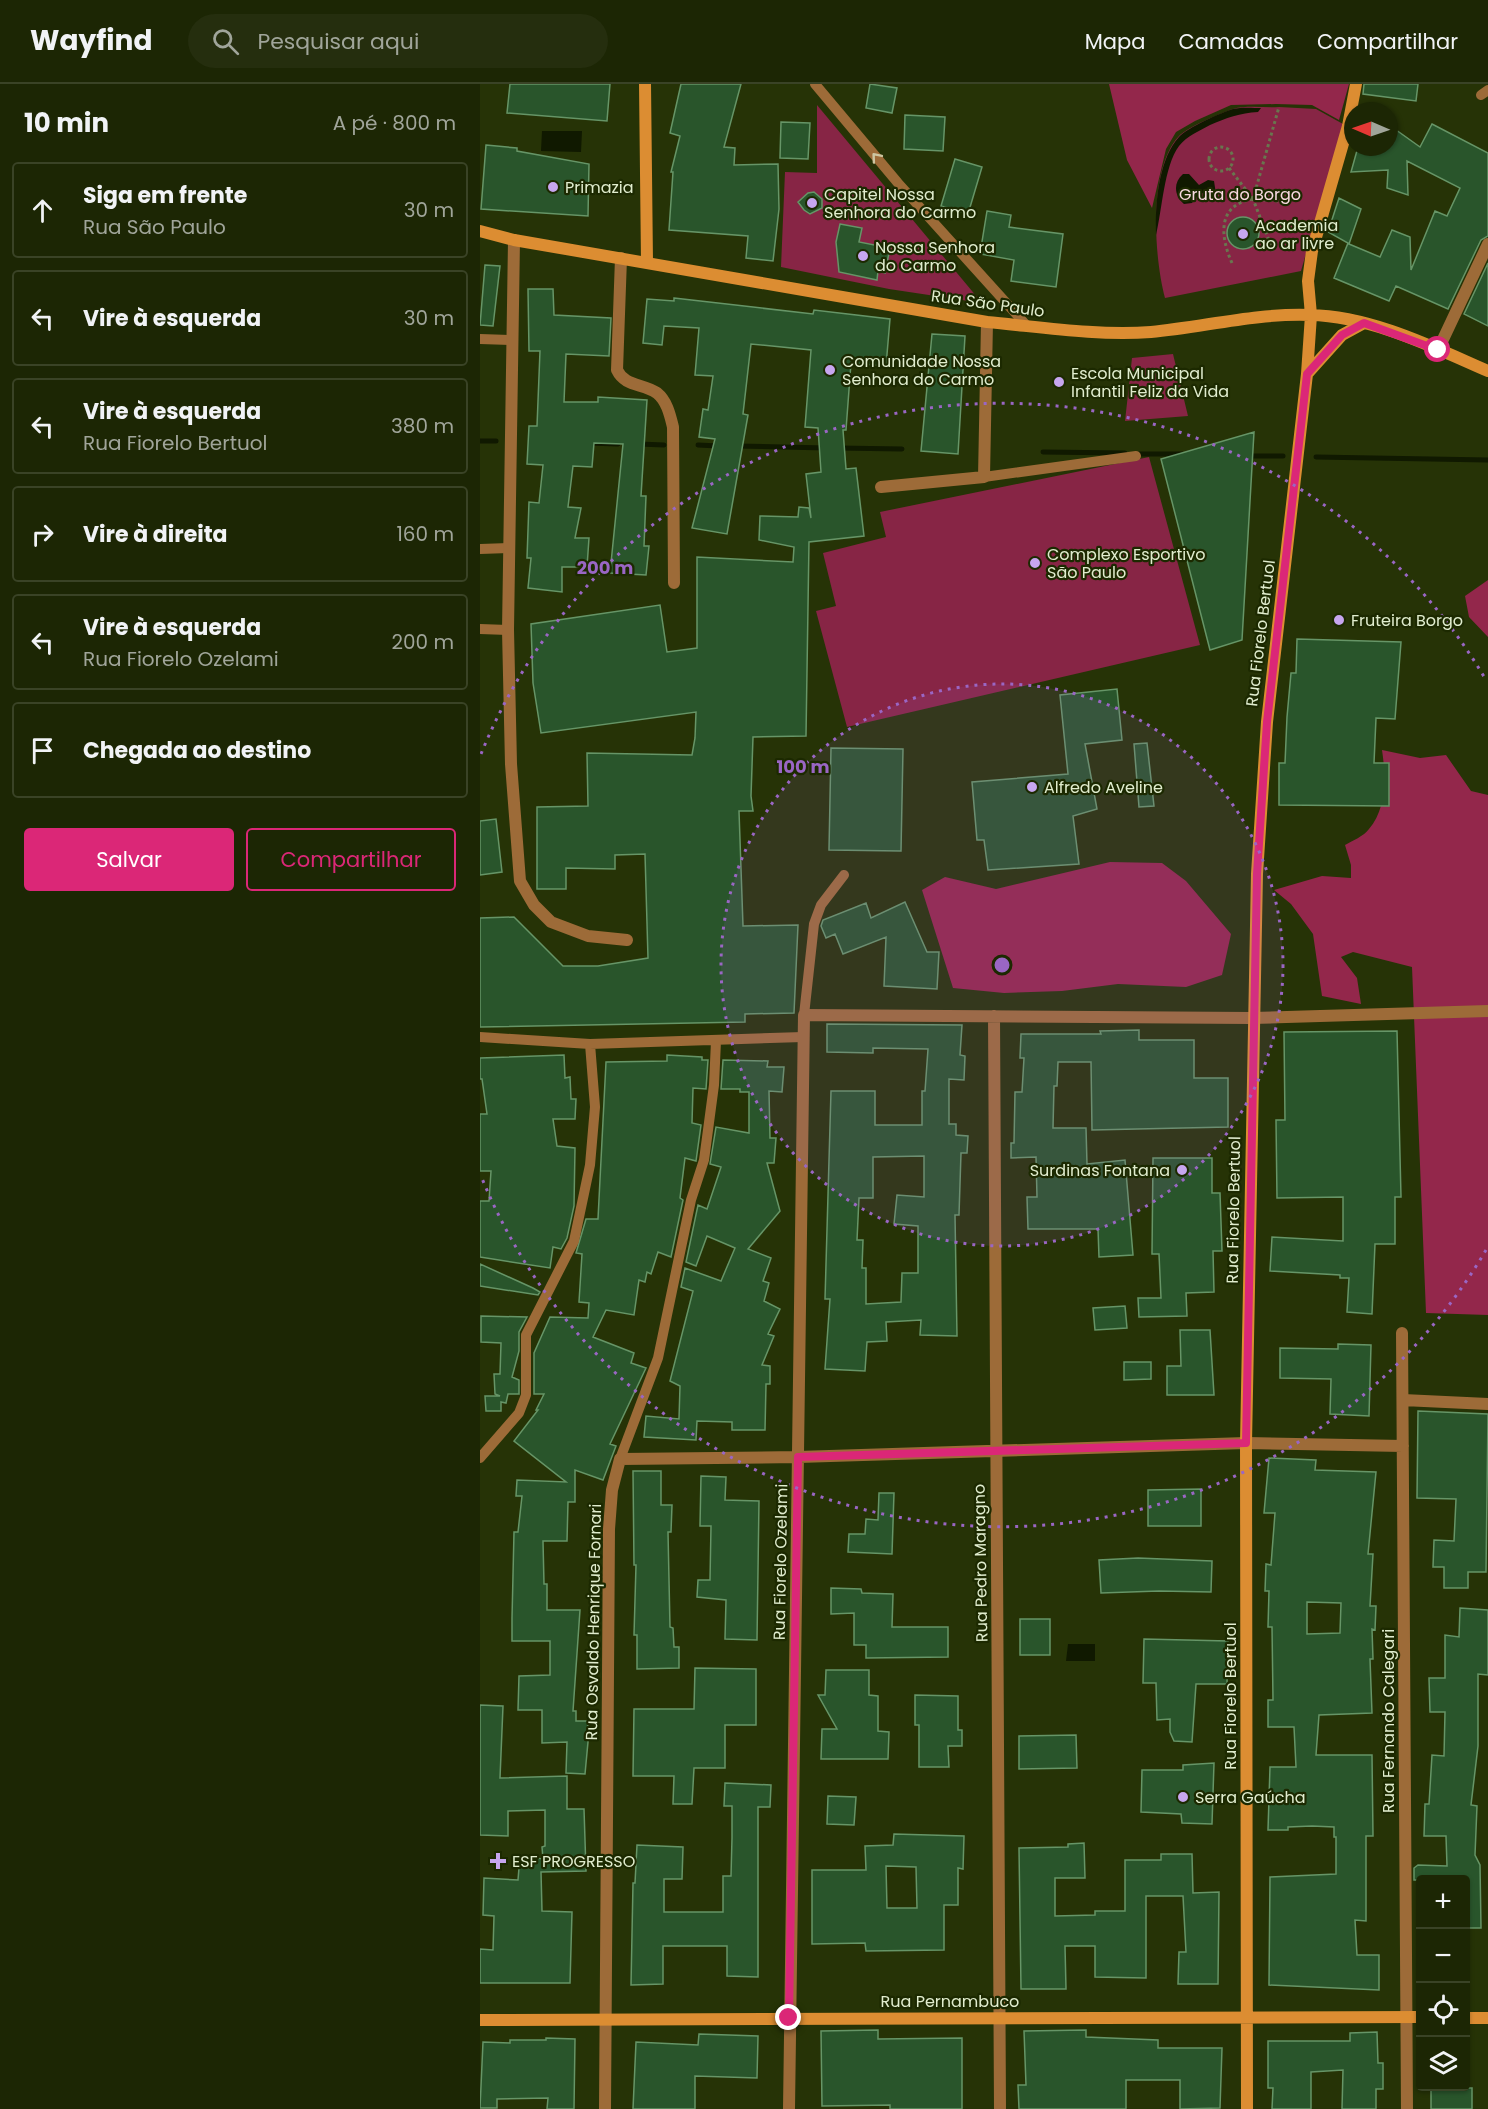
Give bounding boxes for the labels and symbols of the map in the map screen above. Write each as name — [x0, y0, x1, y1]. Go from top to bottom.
north arrow — [1344, 102, 1398, 156]
one-way arrow — [873, 153, 884, 164]
place label: Primazia — [565, 176, 634, 199]
marker: Primazia — [546, 180, 560, 194]
place label: Capitel Nossa Senhora do Carmo — [824, 183, 976, 224]
park label: Gruta do Borgo — [1179, 183, 1301, 206]
marker: Capitel Nossa Senhora do Carmo — [805, 196, 819, 210]
place label: Academia ao ar livre — [1255, 214, 1338, 255]
marker: Academia ao ar livre — [1236, 227, 1250, 241]
place label: Nossa Senhora do Carmo — [875, 236, 995, 277]
marker: Nossa Senhora do Carmo — [856, 249, 870, 263]
street label: Rua São Paulo — [930, 284, 1046, 323]
route start — [1424, 336, 1450, 362]
place label: Comunidade Nossa Senhora do Carmo — [842, 350, 1001, 391]
place label: Escola Municipal Infantil Feliz da Vida — [1071, 362, 1229, 403]
marker: Comunidade Nossa Senhora do Carmo — [823, 363, 837, 377]
marker: Escola Municipal Infantil Feliz da Vida — [1052, 375, 1066, 389]
place label: Complexo Esportivo São Paulo — [1047, 543, 1205, 584]
text: 200 m — [577, 555, 633, 580]
marker: Complexo Esportivo São Paulo — [1028, 556, 1042, 570]
street label: Rua Fiorelo Bertuol — [1240, 558, 1281, 708]
place label: Fruteira Borgo — [1351, 609, 1463, 632]
marker: Fruteira Borgo — [1332, 613, 1346, 627]
text: 100 m — [776, 754, 830, 779]
place label: Alfredo Aveline — [1044, 776, 1163, 799]
marker: Alfredo Aveline — [1025, 780, 1039, 794]
centre of rings — [992, 955, 1012, 975]
street label: Rua Fiorelo Bertuol — [1221, 1136, 1246, 1284]
place label: Surdinas Fontana — [1030, 1159, 1170, 1182]
marker: Surdinas Fontana — [1175, 1163, 1189, 1177]
street label: Rua Fiorelo Ozelami — [768, 1484, 793, 1640]
street label: Rua Pedro Maragno — [968, 1484, 993, 1642]
street label: Rua Osvaldo Henrique Fornari — [580, 1503, 607, 1741]
street label: Rua Fiorelo Bertuol — [1219, 1622, 1242, 1770]
street label: Rua Fernando Calegari — [1377, 1629, 1400, 1813]
place label: Serra Gaúcha — [1195, 1786, 1306, 1809]
marker: Serra Gaúcha — [1176, 1790, 1190, 1804]
place label: ESF PROGRESSO — [512, 1850, 635, 1873]
marker: ESF PROGRESSO — [489, 1852, 507, 1870]
street label: Rua Pernambuco — [881, 1990, 1019, 2013]
route end — [775, 2004, 801, 2030]

